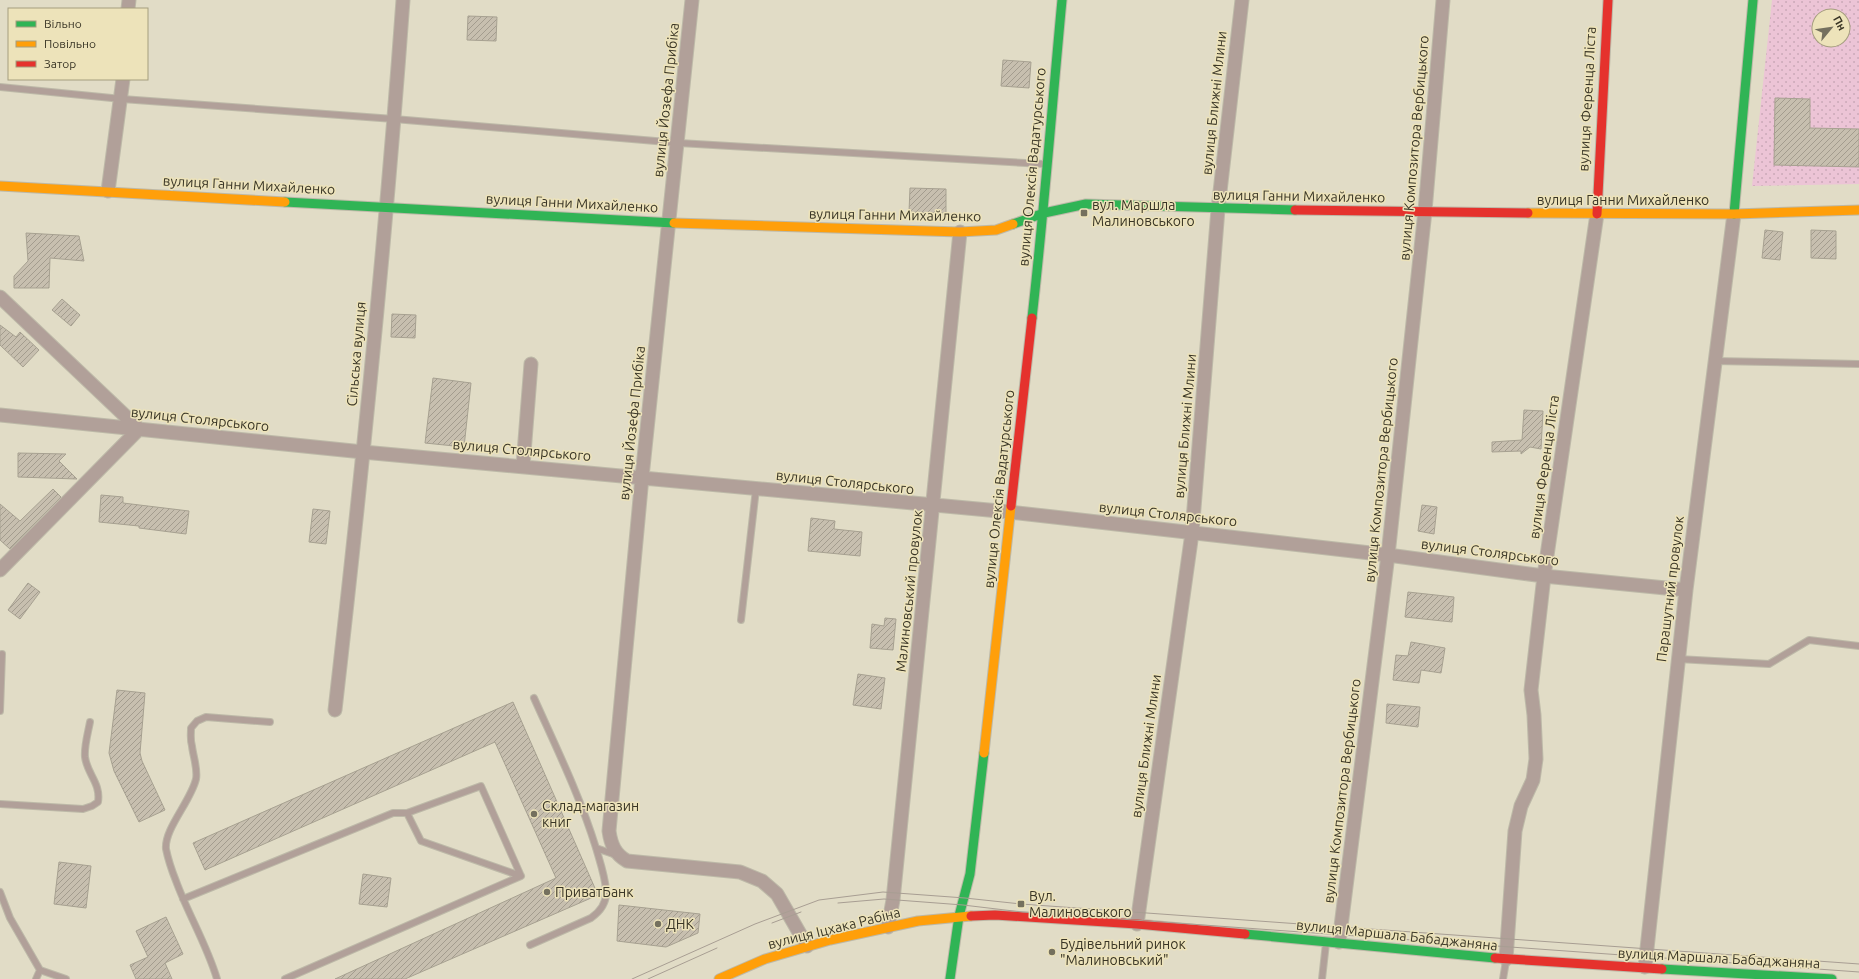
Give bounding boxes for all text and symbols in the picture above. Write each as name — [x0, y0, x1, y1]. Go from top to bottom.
legend — [8, 8, 148, 80]
north arrow — [1811, 8, 1851, 48]
text: Пн — [1831, 14, 1848, 32]
text: Вільно — [44, 17, 82, 30]
street label: вулиця Йозефа Прибіка — [649, 22, 682, 178]
street label: вулиця Ференца Ліста — [1575, 26, 1599, 172]
street label: вулиця Ближні Млини — [1198, 30, 1230, 176]
street label: вулиця Композитора Вербицького — [1396, 35, 1432, 261]
text: Повільно — [44, 37, 96, 50]
text: Затор — [44, 57, 76, 70]
street label: вулиця Олексія Вадатурського — [1015, 67, 1049, 267]
street label: вулиця Ганни Михайленко — [162, 172, 336, 198]
street label: вулиця Ганни Михайленко — [1213, 186, 1385, 206]
street label: вулиця Ганни Михайленко — [485, 190, 659, 216]
street label: вулиця Ганни Михайленко — [1537, 192, 1709, 208]
place label: вул. Маршла Малиновського — [1092, 197, 1195, 229]
street label: вулиця Ганни Михайленко — [809, 205, 981, 225]
marker: вул. Маршла Малиновського — [1079, 208, 1089, 218]
street label: Сільська вулиця — [343, 301, 369, 407]
street label: вулиця Йозефа Прибіка — [615, 345, 648, 501]
street label: вулиця Ближні Млини — [1171, 353, 1199, 499]
street label: вулиця Композитора Вербицького — [1361, 357, 1401, 583]
street label: вулиця Олексія Вадатурського — [981, 389, 1017, 589]
street label: вулиця Ференца Ліста — [1526, 394, 1562, 540]
street label: вулиця Столярського — [130, 404, 270, 434]
street label: вулиця Столярського — [452, 436, 592, 464]
street label: вулиця Столярського — [775, 467, 915, 497]
street label: вулиця Столярського — [1098, 499, 1238, 529]
street label: Малиновський провулок — [893, 509, 925, 673]
street label: Парашутний провулок — [1653, 515, 1687, 663]
street label: вулиця Столярського — [1420, 536, 1560, 568]
street label: вулиця Ближні Млини — [1128, 673, 1164, 819]
street label: вулиця Композитора Вербицького — [1320, 678, 1364, 904]
place label: Склад-магазин книг — [542, 798, 639, 830]
marker: Склад-магазин книг — [529, 809, 539, 819]
place label: ПриватБанк — [555, 884, 633, 900]
marker: ПриватБанк — [542, 887, 552, 897]
place label: Вул. Малиновського — [1029, 888, 1132, 920]
marker: Вул. Малиновського — [1016, 899, 1026, 909]
street label: вулиця Іцхака Рабіна — [766, 904, 902, 952]
place label: ДНК — [666, 916, 695, 932]
street label: вулиця Маршала Бабаджаняна — [1295, 916, 1499, 954]
marker: ДНК — [653, 919, 663, 929]
place label: Будівельний ринок "Малиновський" — [1060, 936, 1186, 968]
street label: вулиця Маршала Бабаджаняна — [1617, 945, 1821, 971]
marker: Будівельний ринок "Малиновський" — [1047, 947, 1057, 957]

